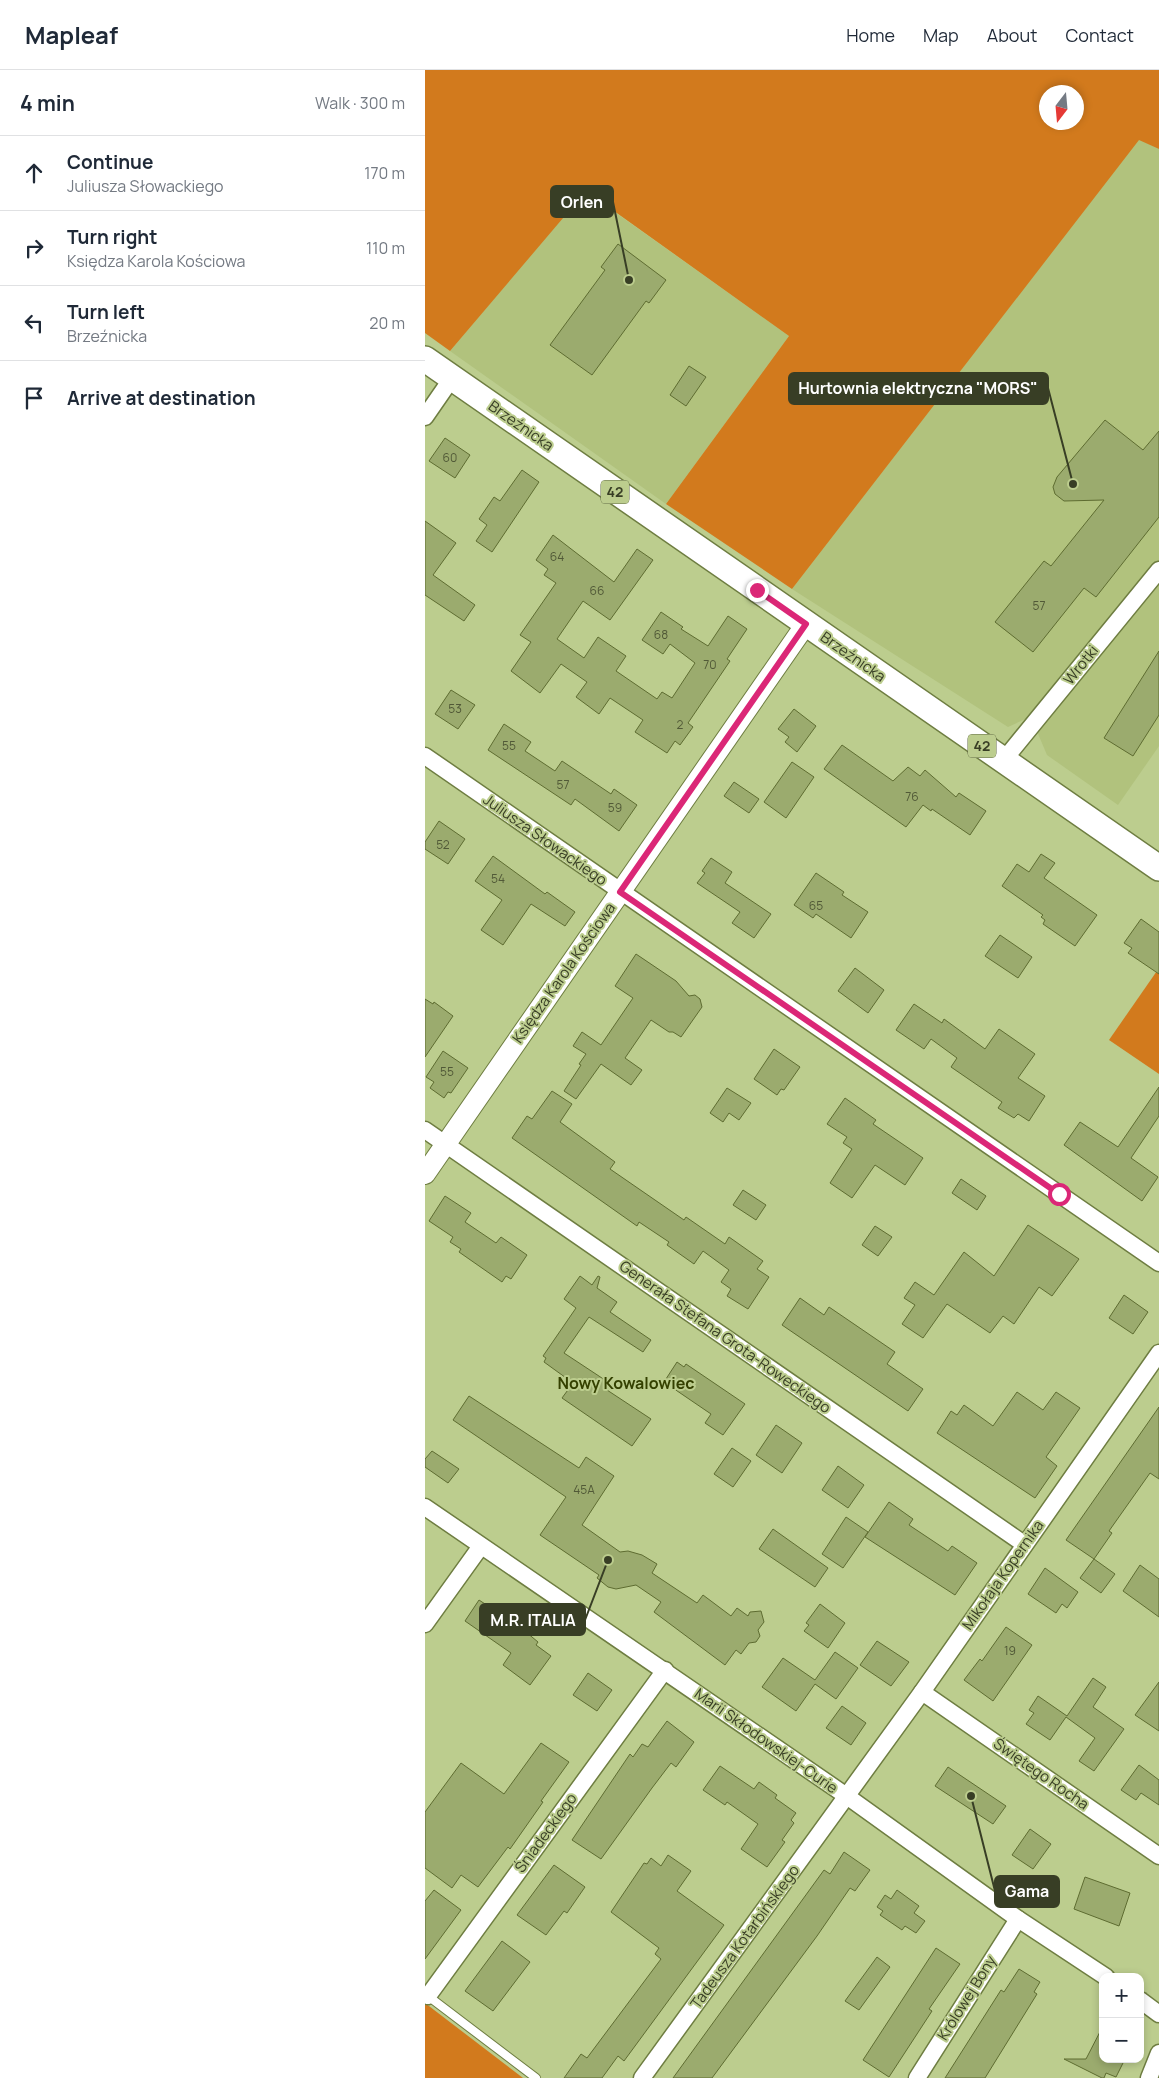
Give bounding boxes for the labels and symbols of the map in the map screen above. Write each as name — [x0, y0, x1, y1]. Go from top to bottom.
north arrow — [1039, 85, 1084, 130]
callout: Orlen — [551, 186, 613, 217]
text: Orlen — [561, 191, 603, 213]
callout: Hurtownia elektryczna "MORS" — [789, 373, 1048, 404]
text: Hurtownia elektryczna "MORS" — [798, 377, 1038, 399]
street label: Brzeźnicka — [484, 395, 558, 456]
house number: 60 — [443, 449, 457, 466]
road number: 42 — [601, 481, 629, 504]
house number: 64 — [550, 548, 564, 565]
route end — [746, 579, 769, 602]
house number: 66 — [590, 582, 604, 599]
house number: 57 — [1033, 597, 1045, 614]
house number: 68 — [654, 626, 668, 643]
street label: Brzeźnicka — [816, 626, 890, 687]
street label: Wrotki — [1058, 641, 1103, 689]
house number: 70 — [703, 656, 717, 673]
house number: 53 — [448, 700, 462, 717]
house number: 2 — [677, 716, 684, 733]
road number: 42 — [968, 734, 996, 758]
house number: 55 — [502, 737, 516, 754]
house number: 57 — [557, 776, 569, 793]
house number: 76 — [905, 788, 919, 805]
street label: Juliusza Słowackiego — [479, 789, 612, 890]
house number: 59 — [608, 799, 622, 816]
house number: 52 — [436, 836, 450, 853]
house number: 54 — [491, 870, 505, 887]
house number: 65 — [809, 897, 823, 914]
street label: Księdza Karola Kościowa — [507, 898, 620, 1047]
house number: 55 — [440, 1063, 454, 1080]
route start — [1048, 1183, 1071, 1206]
street label: Generała Stefana Grota-Roweckiego — [615, 1255, 835, 1418]
district label: Nowy Kowalowiec — [557, 1372, 695, 1394]
house number: 45A — [573, 1481, 595, 1498]
street label: Mikołaja Kopernika — [957, 1516, 1048, 1634]
callout: M.R. ITALIA — [480, 1604, 585, 1635]
text: M.R. ITALIA — [490, 1609, 576, 1631]
house number: 19 — [1004, 1642, 1016, 1659]
street label: Marii Skłodowskiej-Curie — [690, 1683, 842, 1798]
street label: Świętego Rocha — [989, 1733, 1093, 1814]
street label: Śniadeckiego — [510, 1789, 582, 1877]
street label: Tadeusza Kotarbińskiego — [685, 1860, 804, 2013]
callout: Gama — [995, 1876, 1059, 1907]
text: Gama — [1005, 1880, 1049, 1902]
street label: Królowej Bony — [932, 1951, 1001, 2044]

